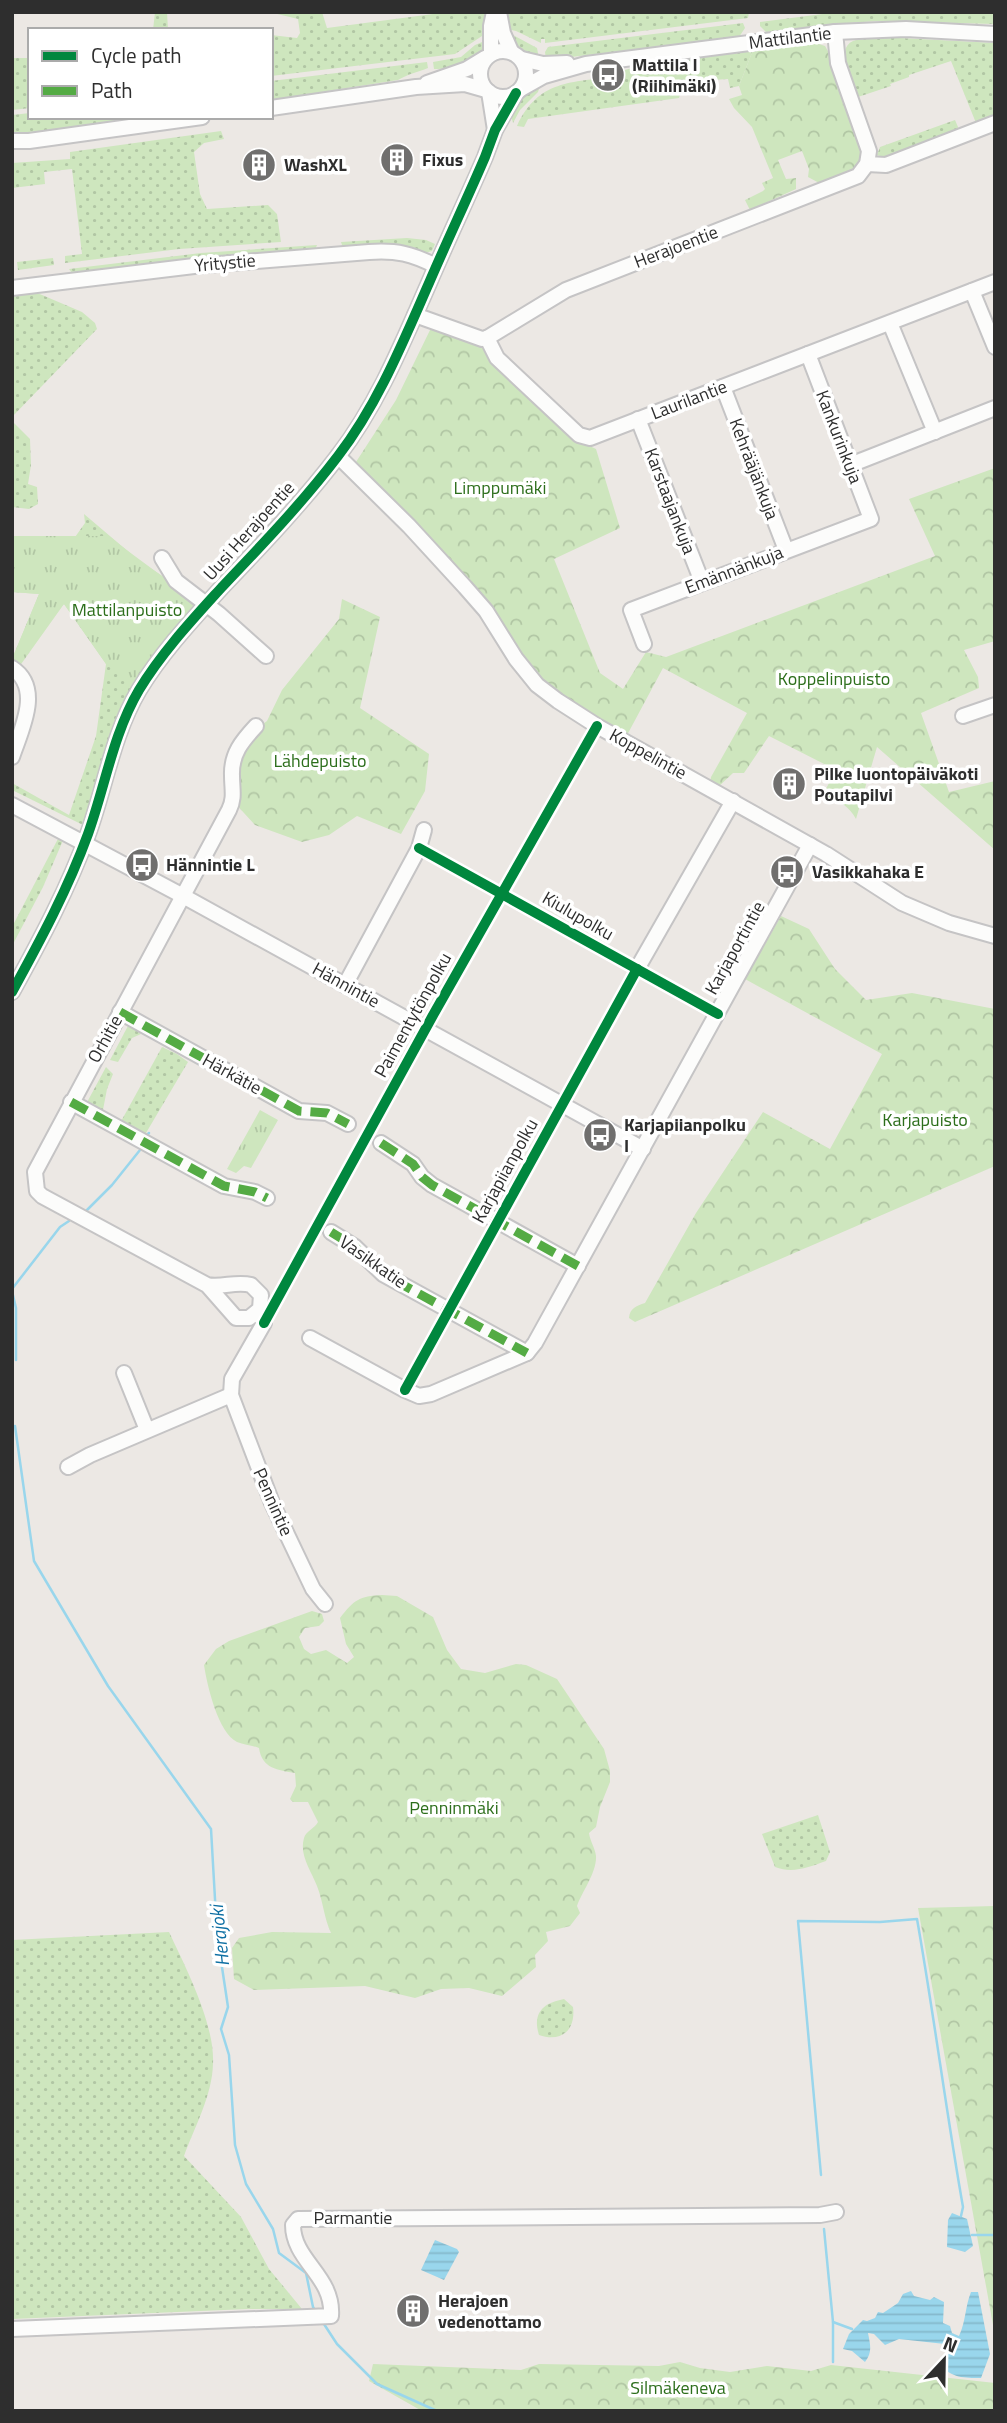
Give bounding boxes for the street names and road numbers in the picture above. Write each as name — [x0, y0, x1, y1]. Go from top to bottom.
street label: Mattilantie — [747, 19, 833, 56]
street label: Herajoentie — [630, 218, 722, 275]
street label: Yritystie — [193, 246, 257, 279]
street label: Laurilantie — [647, 373, 731, 426]
street label: Kankurinkuja — [809, 386, 870, 487]
street label: Kehrääjänkuja — [723, 414, 786, 523]
street label: Karstaajankuja — [638, 444, 703, 558]
street label: Uusi Herajoentie — [197, 475, 301, 586]
street label: Emännänkuja — [681, 538, 787, 601]
street label: Koppelintie — [605, 721, 692, 786]
street label: Kiulupolku — [537, 884, 619, 947]
street label: Karjaportintie — [698, 896, 771, 999]
street label: Paimentytönpolku — [367, 947, 458, 1082]
street label: Hännintie — [308, 955, 385, 1014]
street label: Orhitie — [80, 1010, 129, 1068]
street label: Härkätie — [198, 1046, 267, 1101]
street label: Karjapiianpolku — [465, 1114, 544, 1228]
street label: Vasikkatie — [334, 1228, 413, 1295]
street label: Pennintie — [246, 1463, 300, 1540]
street label: Parmantie — [314, 2204, 392, 2231]

